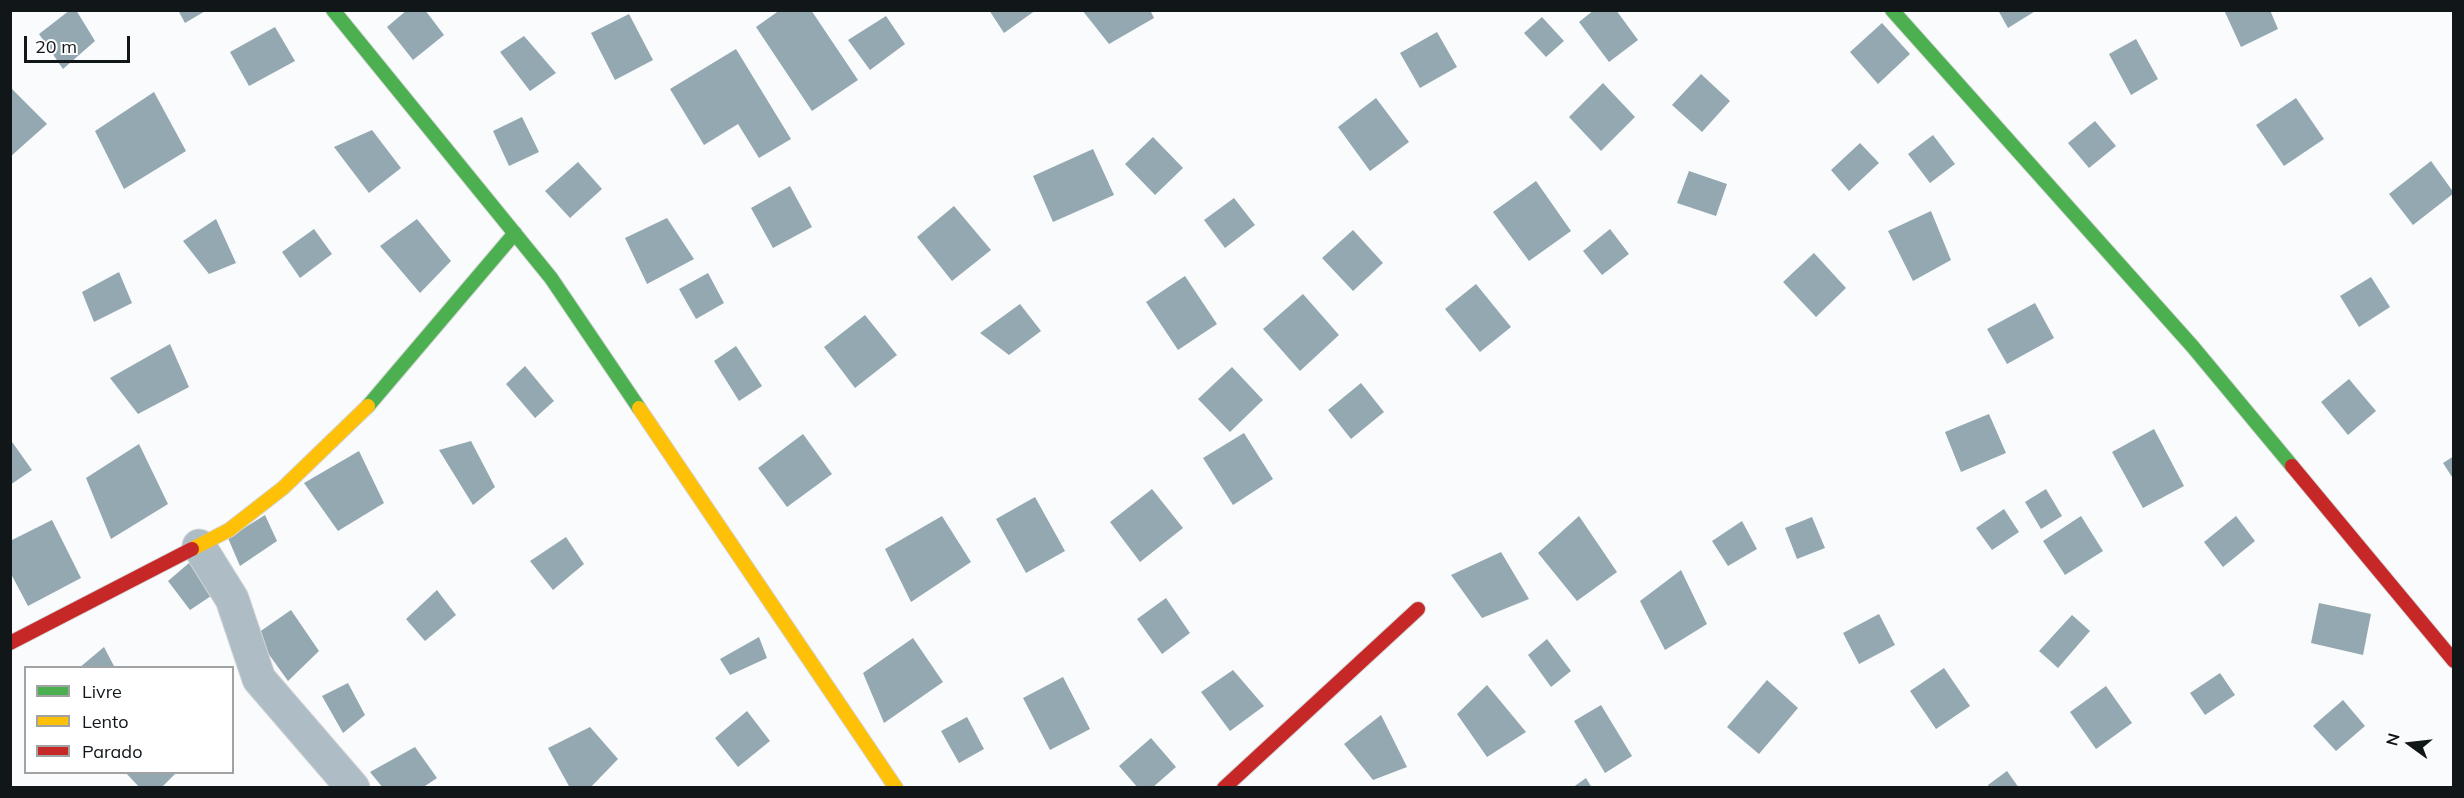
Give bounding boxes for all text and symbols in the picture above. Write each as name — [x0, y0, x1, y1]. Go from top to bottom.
scale bar — [27, 24, 134, 62]
text: 20 m — [35, 35, 77, 58]
legend — [24, 666, 234, 774]
text: Livre — [82, 680, 122, 703]
text: Lento — [82, 710, 129, 733]
north arrow — [2380, 714, 2440, 774]
text: N — [2381, 731, 2404, 748]
text: Parado — [82, 740, 142, 763]

